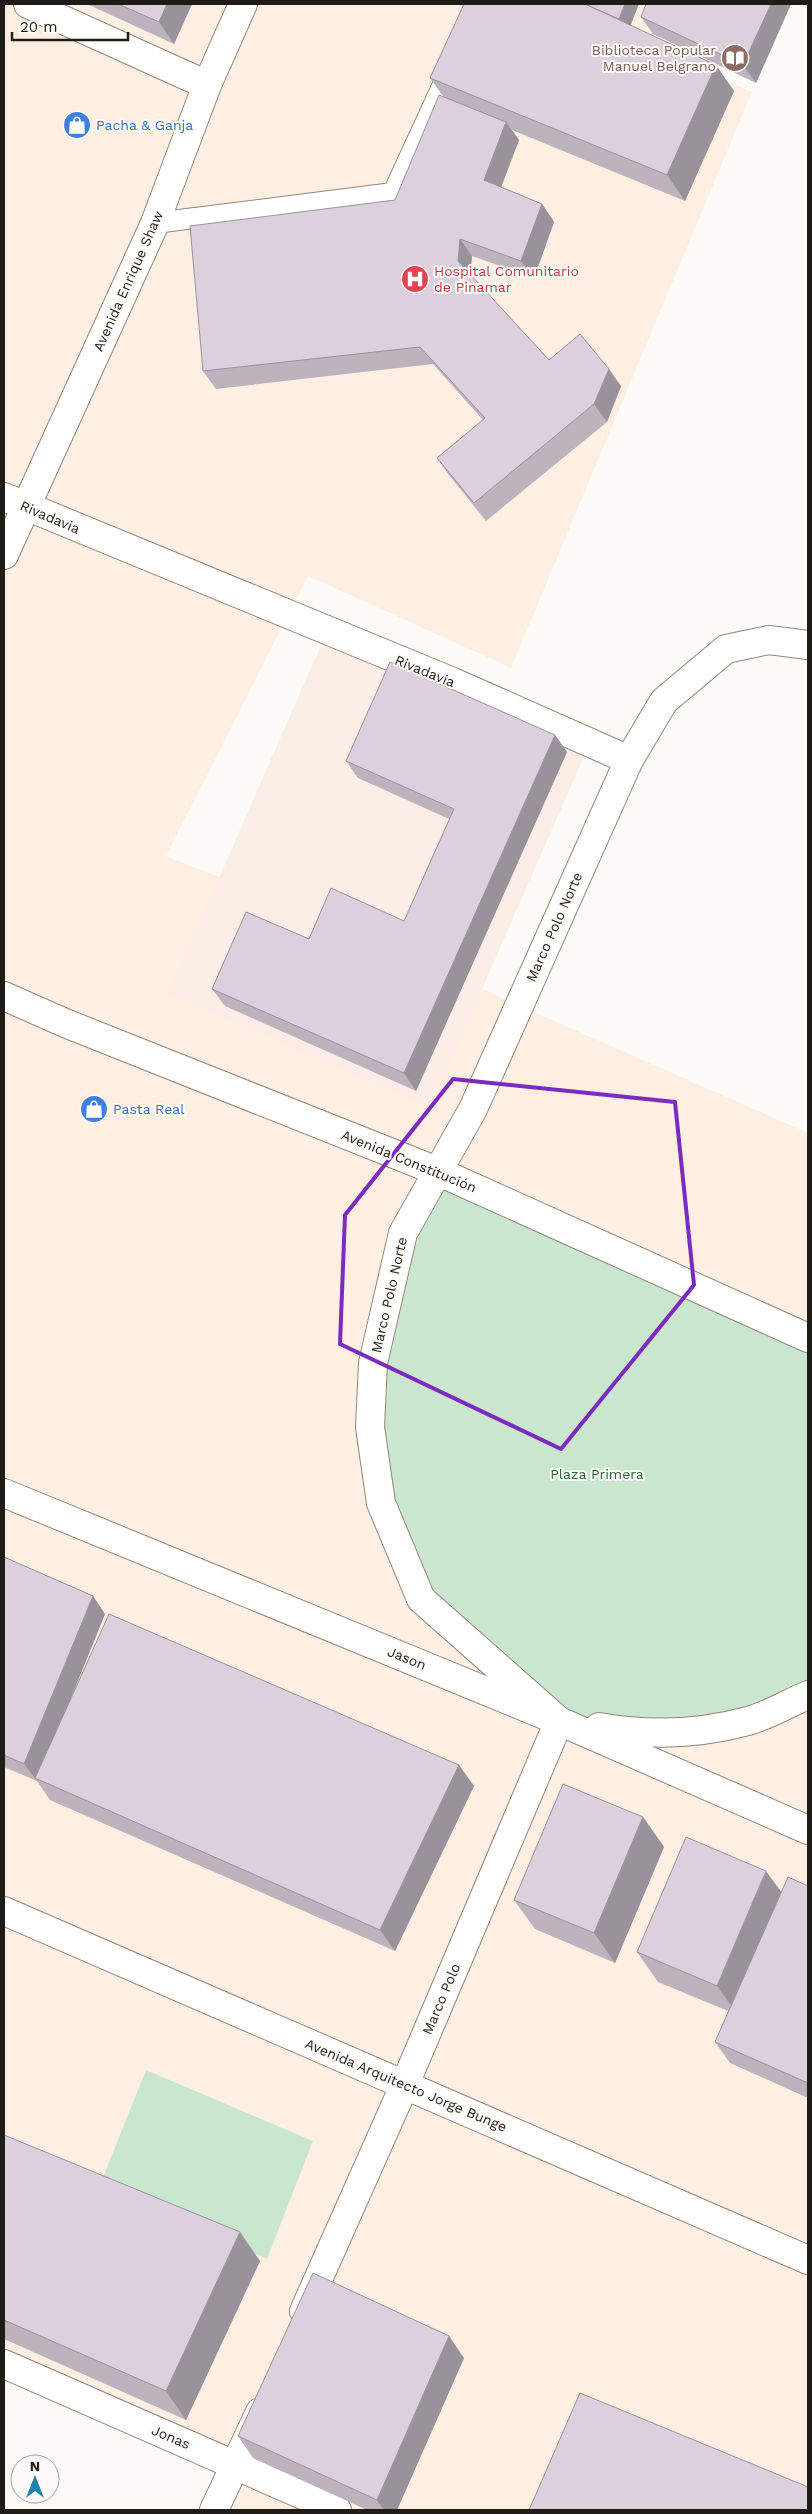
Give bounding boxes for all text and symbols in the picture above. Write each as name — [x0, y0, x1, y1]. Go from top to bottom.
scale bar — [12, 10, 129, 42]
text: 20 m — [20, 18, 58, 36]
place label: Biblioteca Popular Manuel Belgrano — [592, 42, 716, 74]
library icon: Biblioteca Popular Manuel Belgrano — [720, 43, 750, 73]
shop icon: Pacha & Ganja — [62, 110, 92, 140]
place label: Pacha & Ganja — [96, 117, 193, 133]
street label: Avenida Enrique Shaw — [90, 208, 166, 354]
place label: Hospital Comunitario de Pinamar — [434, 263, 579, 295]
hospital icon: Hospital Comunitario de Pinamar — [400, 264, 430, 294]
street label: Rivadavia — [18, 497, 82, 537]
street label: Rivadavia — [393, 652, 457, 690]
street label: Marco Polo Norte — [523, 870, 585, 984]
shop icon: Pasta Real — [79, 1094, 109, 1124]
place label: Pasta Real — [113, 1101, 185, 1117]
street label: Avenida Constitución — [339, 1127, 479, 1195]
street label: Marco Polo Norte — [368, 1236, 410, 1354]
park label: Plaza Primera — [550, 1466, 644, 1482]
street label: Jason — [385, 1643, 429, 1673]
street label: Marco Polo — [419, 1961, 463, 2037]
street label: Avenida Arquitecto Jorge Bunge — [303, 2035, 509, 2135]
street label: Jonas — [149, 2422, 193, 2452]
north arrow — [10, 2454, 60, 2504]
text: N — [30, 2458, 40, 2474]

